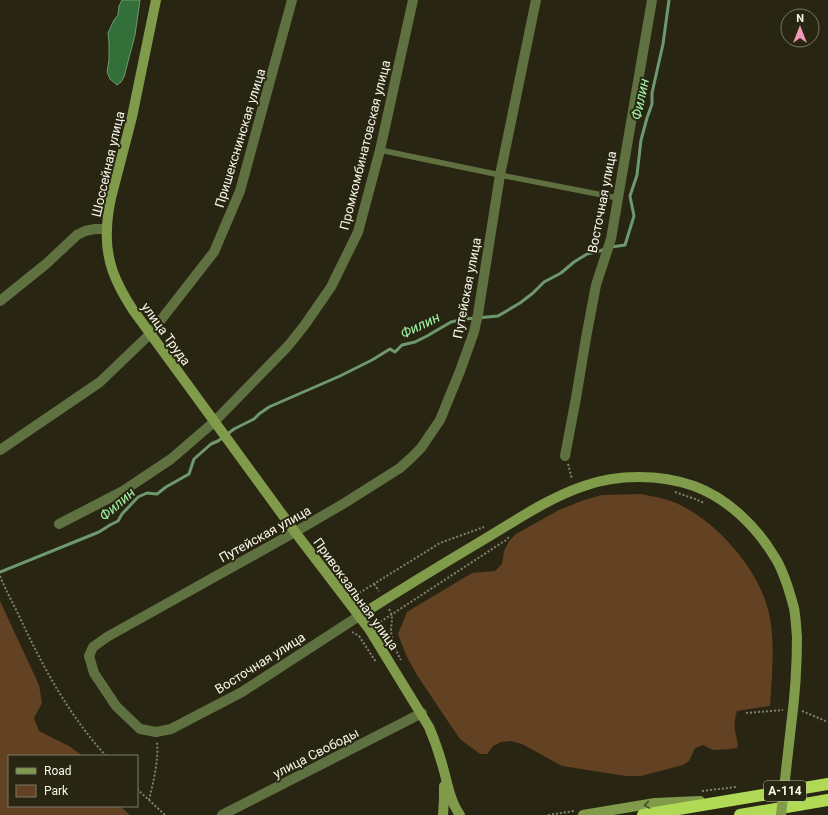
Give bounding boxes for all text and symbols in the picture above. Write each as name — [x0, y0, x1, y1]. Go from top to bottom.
north arrow — [780, 8, 820, 48]
text: N — [796, 12, 804, 25]
street label: Промкомбинатовская улица — [337, 59, 393, 231]
street label: Пришекснинская улица — [212, 67, 268, 209]
water label: Филин — [628, 77, 652, 121]
street label: Шоссейная улица — [89, 110, 127, 218]
street label: Восточная улица — [585, 150, 619, 254]
street label: Путейская улица — [450, 236, 484, 340]
street label: улица Труда — [138, 300, 194, 368]
water label: Филин — [398, 309, 442, 341]
water label: Филин — [96, 484, 138, 524]
street label: Путейская улица — [217, 503, 313, 565]
street label: Привокзальная улица — [310, 535, 402, 653]
street label: Восточная улица — [212, 629, 308, 697]
street label: улица Свободы — [271, 725, 361, 781]
legend — [8, 755, 138, 807]
text: Road — [44, 764, 72, 778]
road number: А-114 — [764, 781, 806, 801]
text: Park — [44, 784, 69, 798]
one-way arrow — [644, 800, 650, 809]

